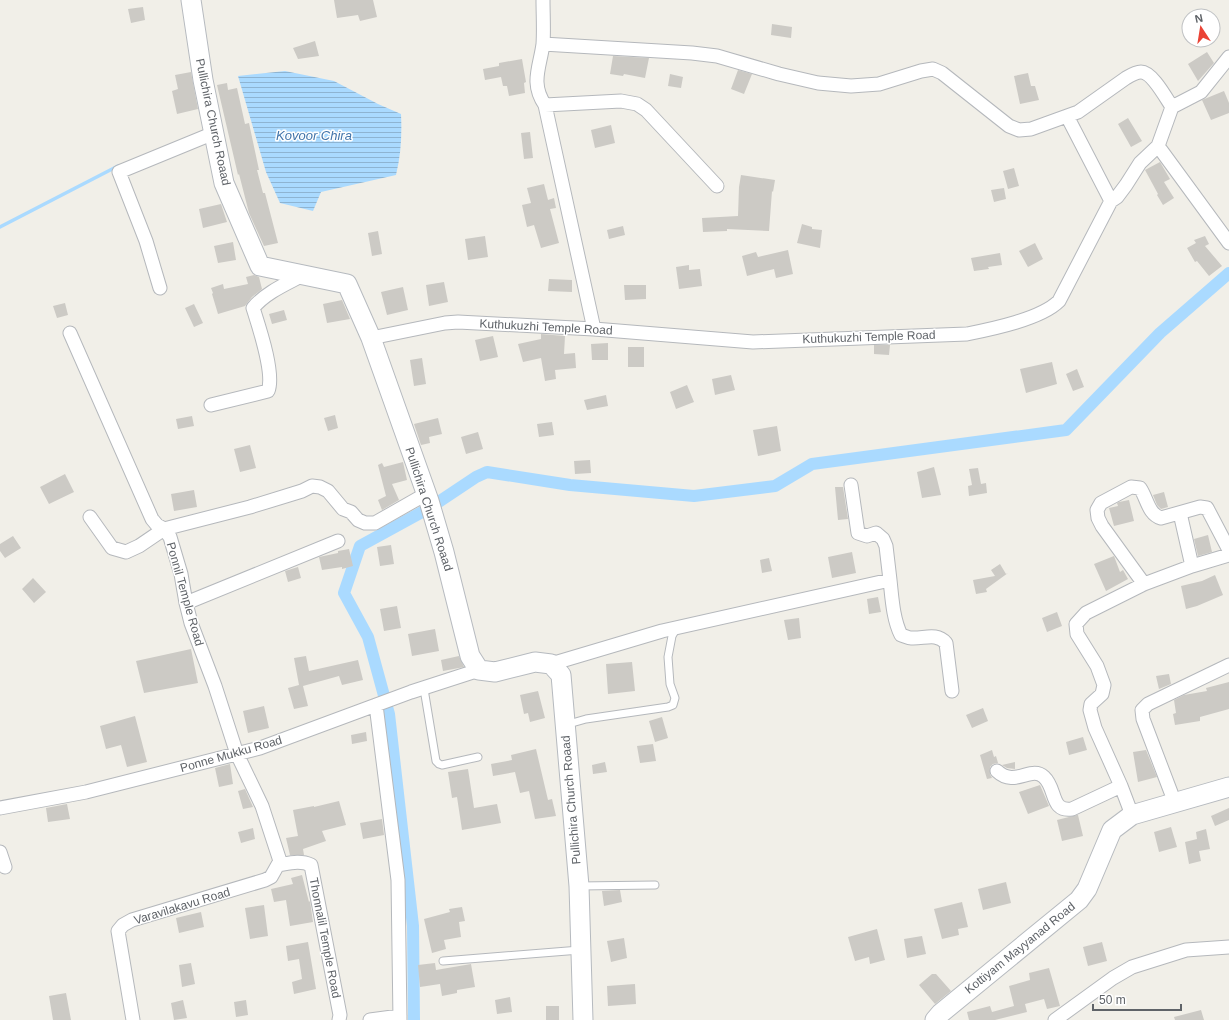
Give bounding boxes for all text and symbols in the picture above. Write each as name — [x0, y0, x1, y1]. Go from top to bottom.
north arrow — [1181, 8, 1221, 48]
text: N — [1194, 12, 1204, 25]
street label: Pullichira Church Roaad — [193, 57, 233, 187]
water label: Kovoor Chira — [276, 128, 352, 143]
street label: Kuthukuzhi Temple Road — [479, 317, 613, 337]
street label: Kuthukuzhi Temple Road — [802, 328, 936, 346]
street label: Pullichira Church Roaad — [402, 445, 456, 573]
street label: Ponnil Temple Road — [163, 541, 207, 647]
street label: Ponne Mukku Road — [178, 733, 284, 775]
street label: Pullichira Church Roaad — [558, 735, 584, 865]
street label: Thonnalil Temple Road — [306, 877, 344, 999]
street label: Varavilakavu Road — [132, 885, 232, 927]
street label: Kottiyam Mayyanad Road — [962, 899, 1078, 997]
scale bar — [1093, 986, 1181, 1012]
text: 50 m — [1099, 993, 1126, 1007]

